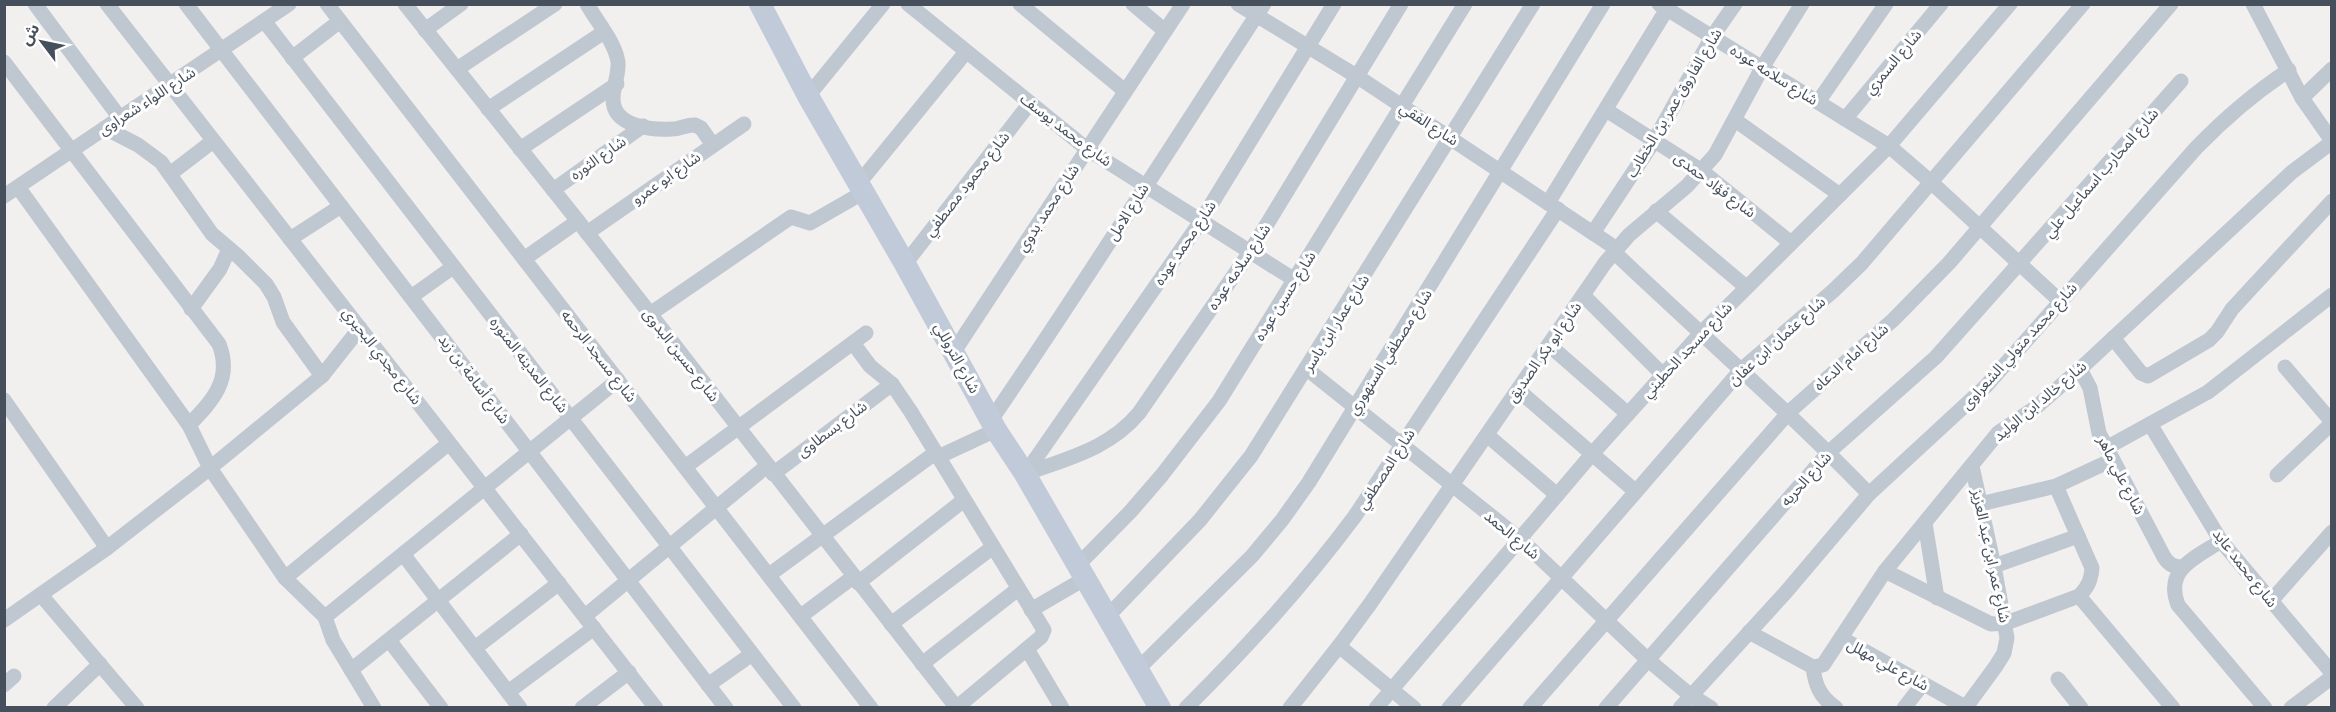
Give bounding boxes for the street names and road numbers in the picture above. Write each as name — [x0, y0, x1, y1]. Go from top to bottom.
street label: شارع الفاروق عمر بن الخطاب — [1622, 25, 1728, 182]
street label: شارع السمري — [1861, 26, 1928, 100]
street label: شارع سلامه عوده — [1725, 41, 1821, 112]
street label: شارع اللواء شعراوى — [95, 63, 201, 142]
street label: شارع محمد يوسف — [1015, 90, 1116, 173]
street label: شارع الفقي — [1395, 98, 1462, 152]
street label: شارع المحارب اسماعيل علي — [2040, 104, 2165, 243]
street label: شارع محمود مصطفي — [921, 128, 1016, 242]
street label: شارع الثوره — [567, 132, 631, 186]
street label: شارع ابو عمرو — [628, 148, 706, 211]
street label: شارع فؤاد حمدى — [1669, 148, 1760, 224]
street label: شارع محمد بدوي — [1013, 161, 1086, 257]
street label: شارع الامل — [1103, 180, 1155, 245]
street label: شارع محمد عوده — [1150, 197, 1223, 290]
street label: شارع سلامه عوده — [1204, 220, 1277, 315]
street label: شارع حسين عوده — [1250, 248, 1322, 346]
street label: شارع عمار ابن ياسر — [1298, 271, 1376, 377]
street label: شارع محمد متولي الشعراوى — [1957, 279, 2083, 415]
street label: شارع مصطفي السنهوري — [1344, 286, 1439, 420]
street label: شارع عثمان ابن عفان — [1725, 293, 1831, 392]
street label: شارع ابو بكر الصديق — [1503, 298, 1588, 407]
street label: شارع مسجد الحطيني — [1638, 298, 1738, 403]
street label: شارع مجدي البحيري — [336, 304, 426, 410]
street label: شارع حسين البدوى — [637, 305, 723, 407]
street label: شارع مسجد الرحمه — [555, 306, 641, 408]
street label: شارع المدينه المنوره — [484, 313, 572, 419]
street label: شارع التروللي — [928, 320, 984, 398]
street label: شارع امام الدعاه — [1810, 320, 1894, 396]
street label: شارع أسامة بن زيد — [432, 331, 514, 429]
street label: شارع خالد ابن الوليد — [1990, 357, 2092, 447]
street label: شارع بسطاوى — [794, 397, 872, 463]
street label: شارع المصطفي — [1353, 425, 1421, 514]
street label: شارع علي ماهر — [2090, 432, 2149, 519]
street label: شارع الحريه — [1777, 448, 1838, 512]
street label: شارع عمر ابن عبد العزيز — [1965, 487, 2014, 625]
street label: شارع الحمد — [1479, 507, 1543, 566]
street label: شارع محمد عايد — [2206, 525, 2281, 613]
street label: شارع علي مهلل — [1843, 635, 1932, 697]

